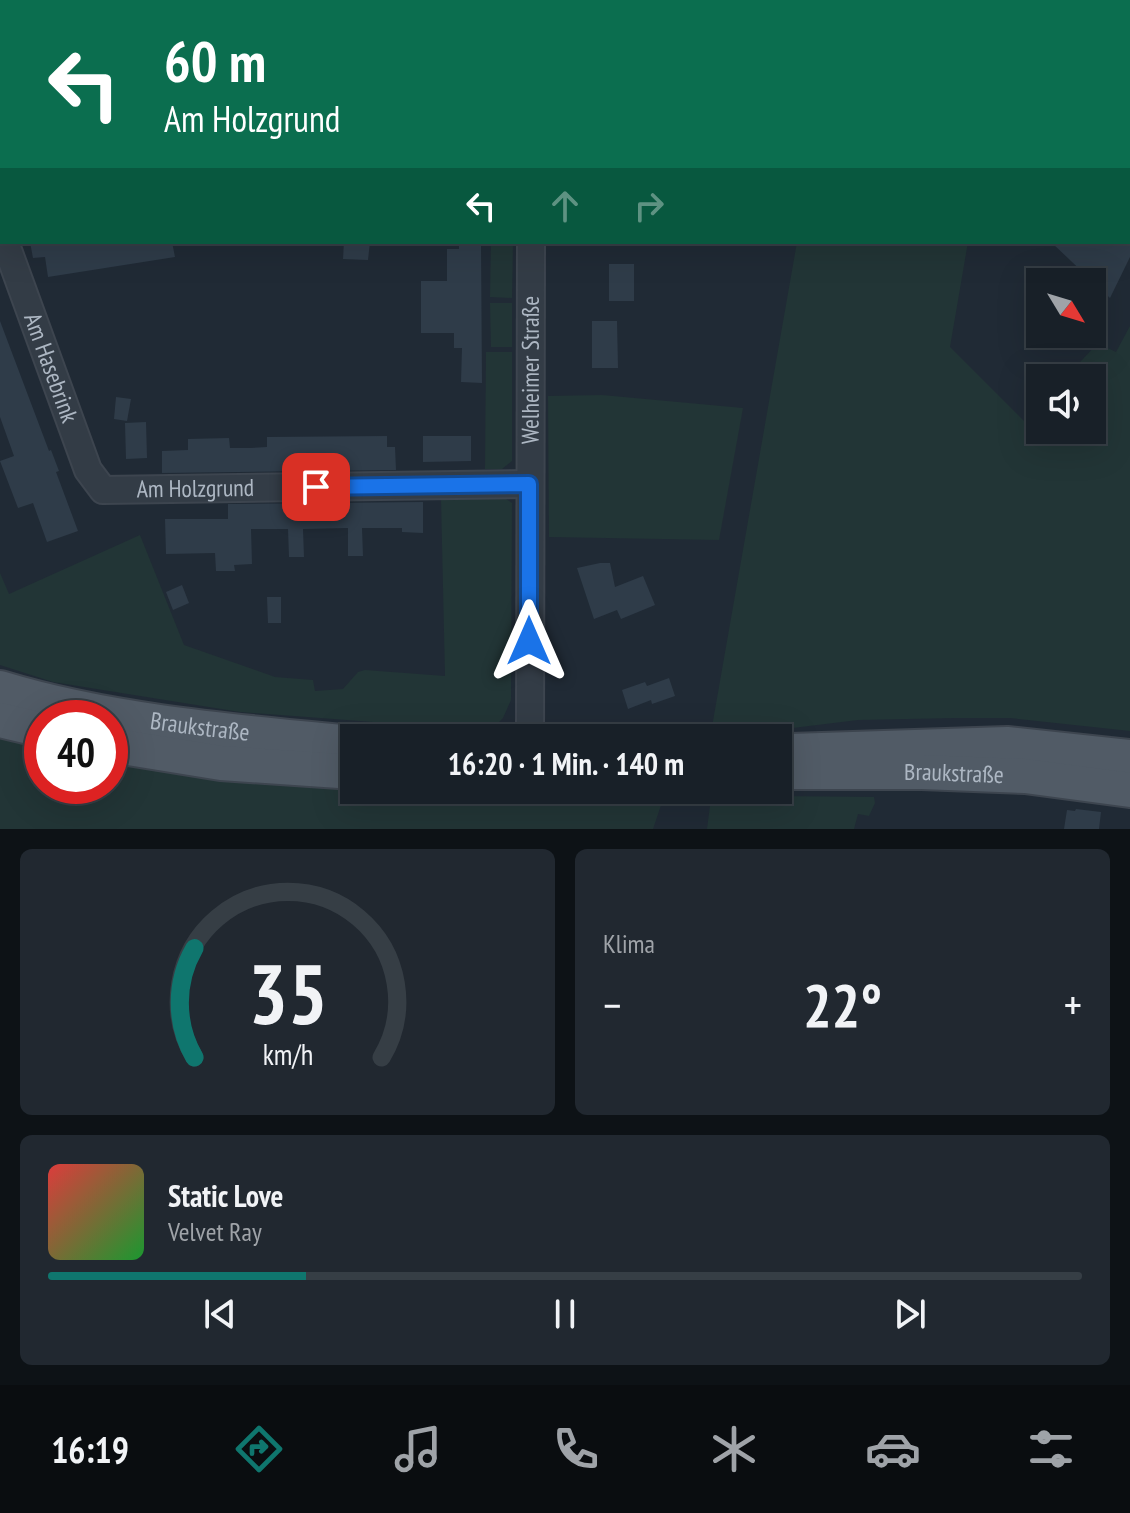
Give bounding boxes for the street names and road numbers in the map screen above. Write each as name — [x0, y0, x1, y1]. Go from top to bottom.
street label: Welheimer Straße — [515, 296, 546, 444]
street label: Am Hasebrink — [17, 309, 86, 428]
street label: Am Holzgrund — [136, 472, 254, 505]
street label: Braukstraße — [148, 705, 251, 748]
street label: Braukstraße — [904, 756, 1004, 790]

